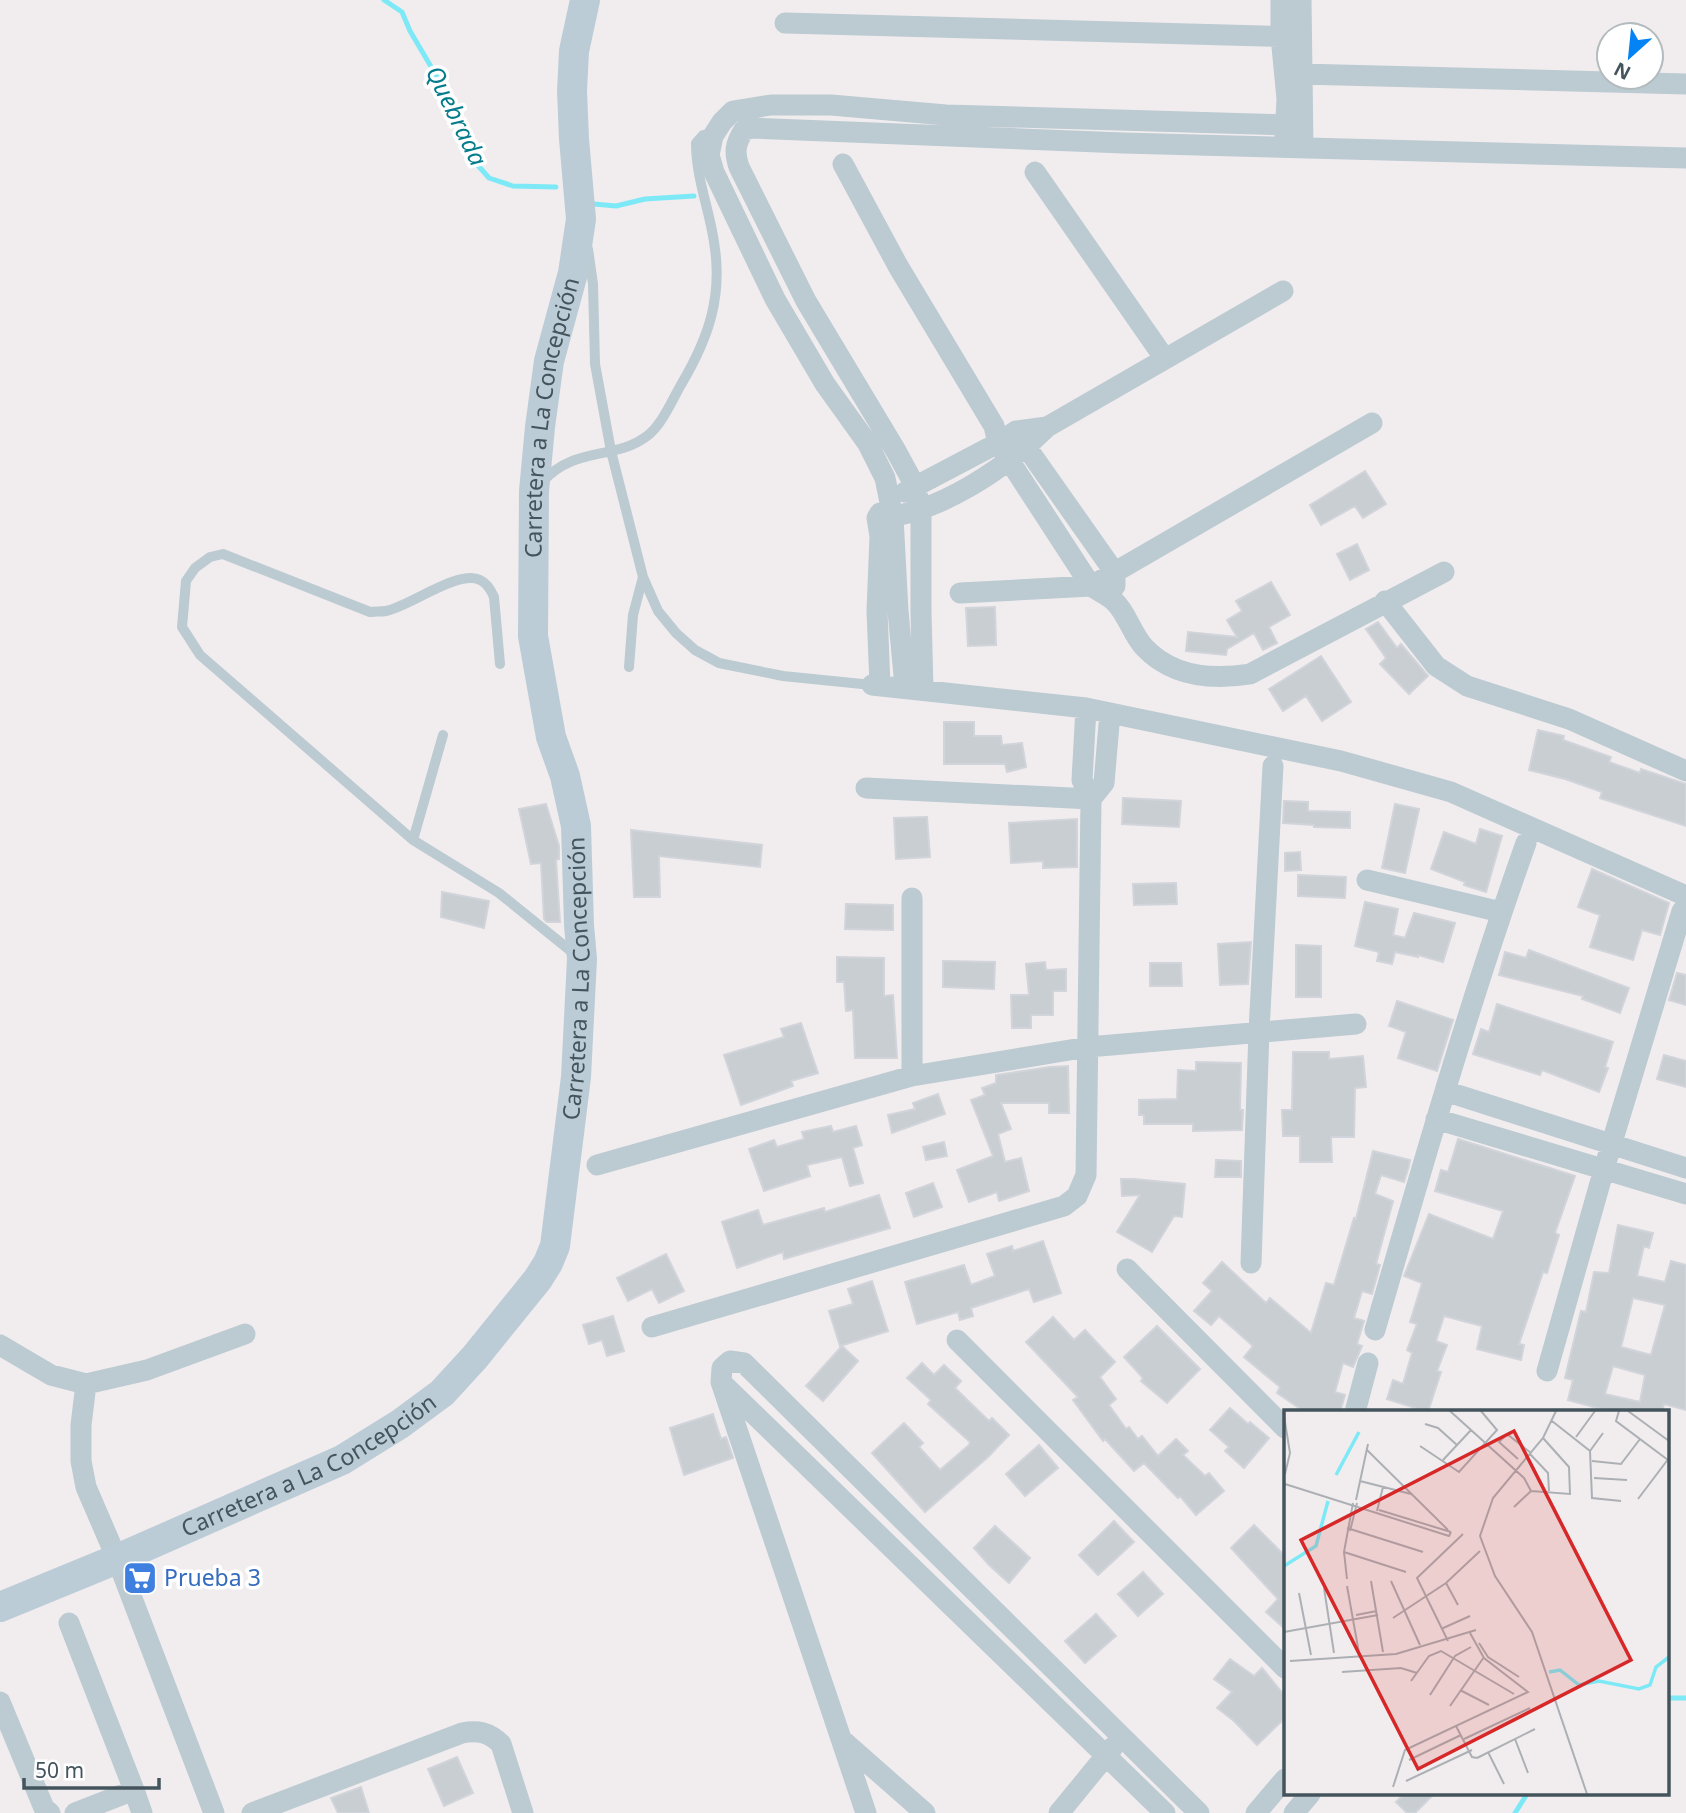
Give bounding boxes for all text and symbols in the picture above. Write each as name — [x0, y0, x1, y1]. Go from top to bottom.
north arrow — [1595, 21, 1665, 91]
text: N — [1609, 56, 1635, 86]
water label: Quebrada — [419, 60, 496, 171]
street label: Carretera a La Concepción — [517, 273, 586, 558]
street label: Carretera a La Concepción — [554, 836, 597, 1122]
street label: Carretera a La Concepción — [176, 1386, 442, 1544]
inset map — [1284, 1410, 1668, 1796]
supermarket icon: Prueba 3 — [121, 1559, 159, 1597]
place label: Prueba 3 — [164, 1561, 261, 1593]
scale bar — [24, 1746, 159, 1790]
text: 50 m — [35, 1756, 84, 1784]

